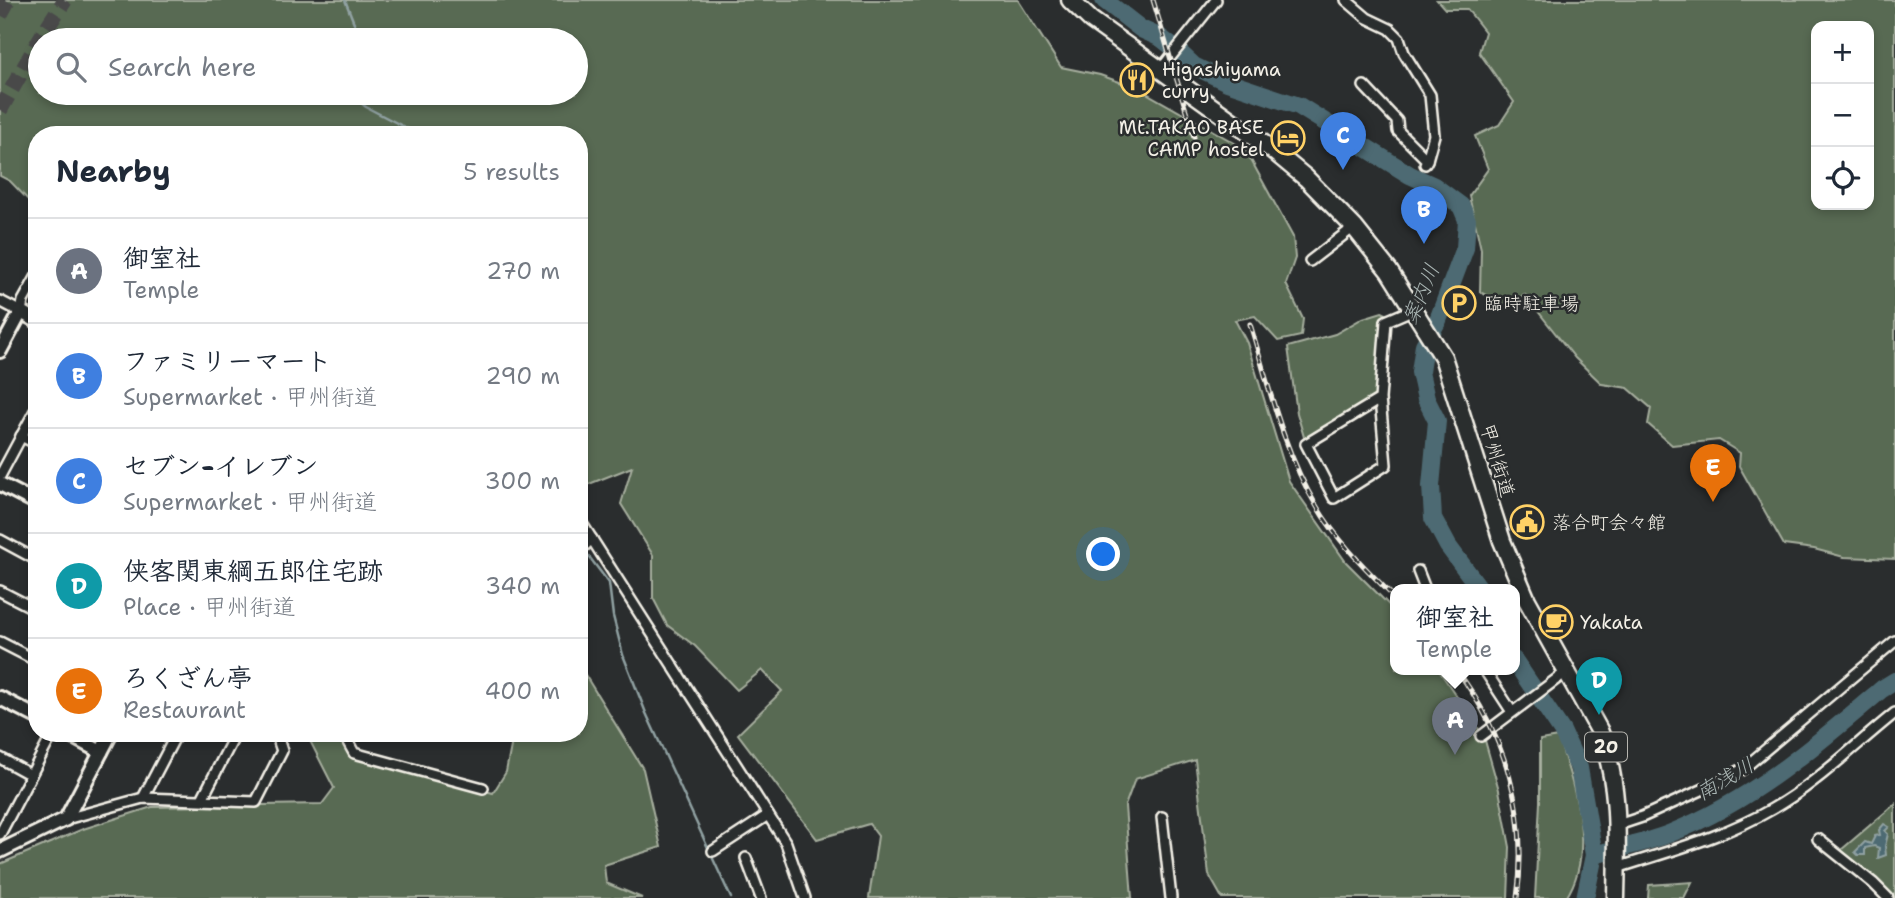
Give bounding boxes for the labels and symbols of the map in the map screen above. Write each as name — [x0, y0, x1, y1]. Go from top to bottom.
place label: Higashiyama curry — [1162, 57, 1281, 104]
restaurant icon: Higashiyama curry — [1118, 61, 1156, 99]
pin: C — [1320, 112, 1366, 170]
place label: Mt.TAKAO BASE CAMP hostel — [1119, 115, 1264, 162]
hotel icon: Mt.TAKAO BASE CAMP hostel — [1269, 119, 1307, 157]
pin: B — [1401, 186, 1447, 244]
water label: 案内川 — [1396, 260, 1446, 328]
parking icon: 臨時駐車場 — [1440, 284, 1478, 322]
place label: 臨時駐車場 — [1484, 291, 1579, 316]
street label: 甲州街道 — [1474, 420, 1521, 500]
pin: E — [1690, 444, 1736, 502]
public building icon: 落合町会々館 — [1508, 503, 1546, 541]
place label: 落合町会々館 — [1552, 510, 1666, 535]
your location — [1086, 537, 1120, 571]
cafe icon: Yakata — [1537, 603, 1575, 641]
place label: Yakata — [1580, 610, 1643, 635]
pin: D — [1576, 657, 1622, 715]
pin: A — [1432, 697, 1478, 755]
road number: 20 — [1585, 732, 1627, 762]
water label: 南浅川 — [1691, 751, 1759, 807]

